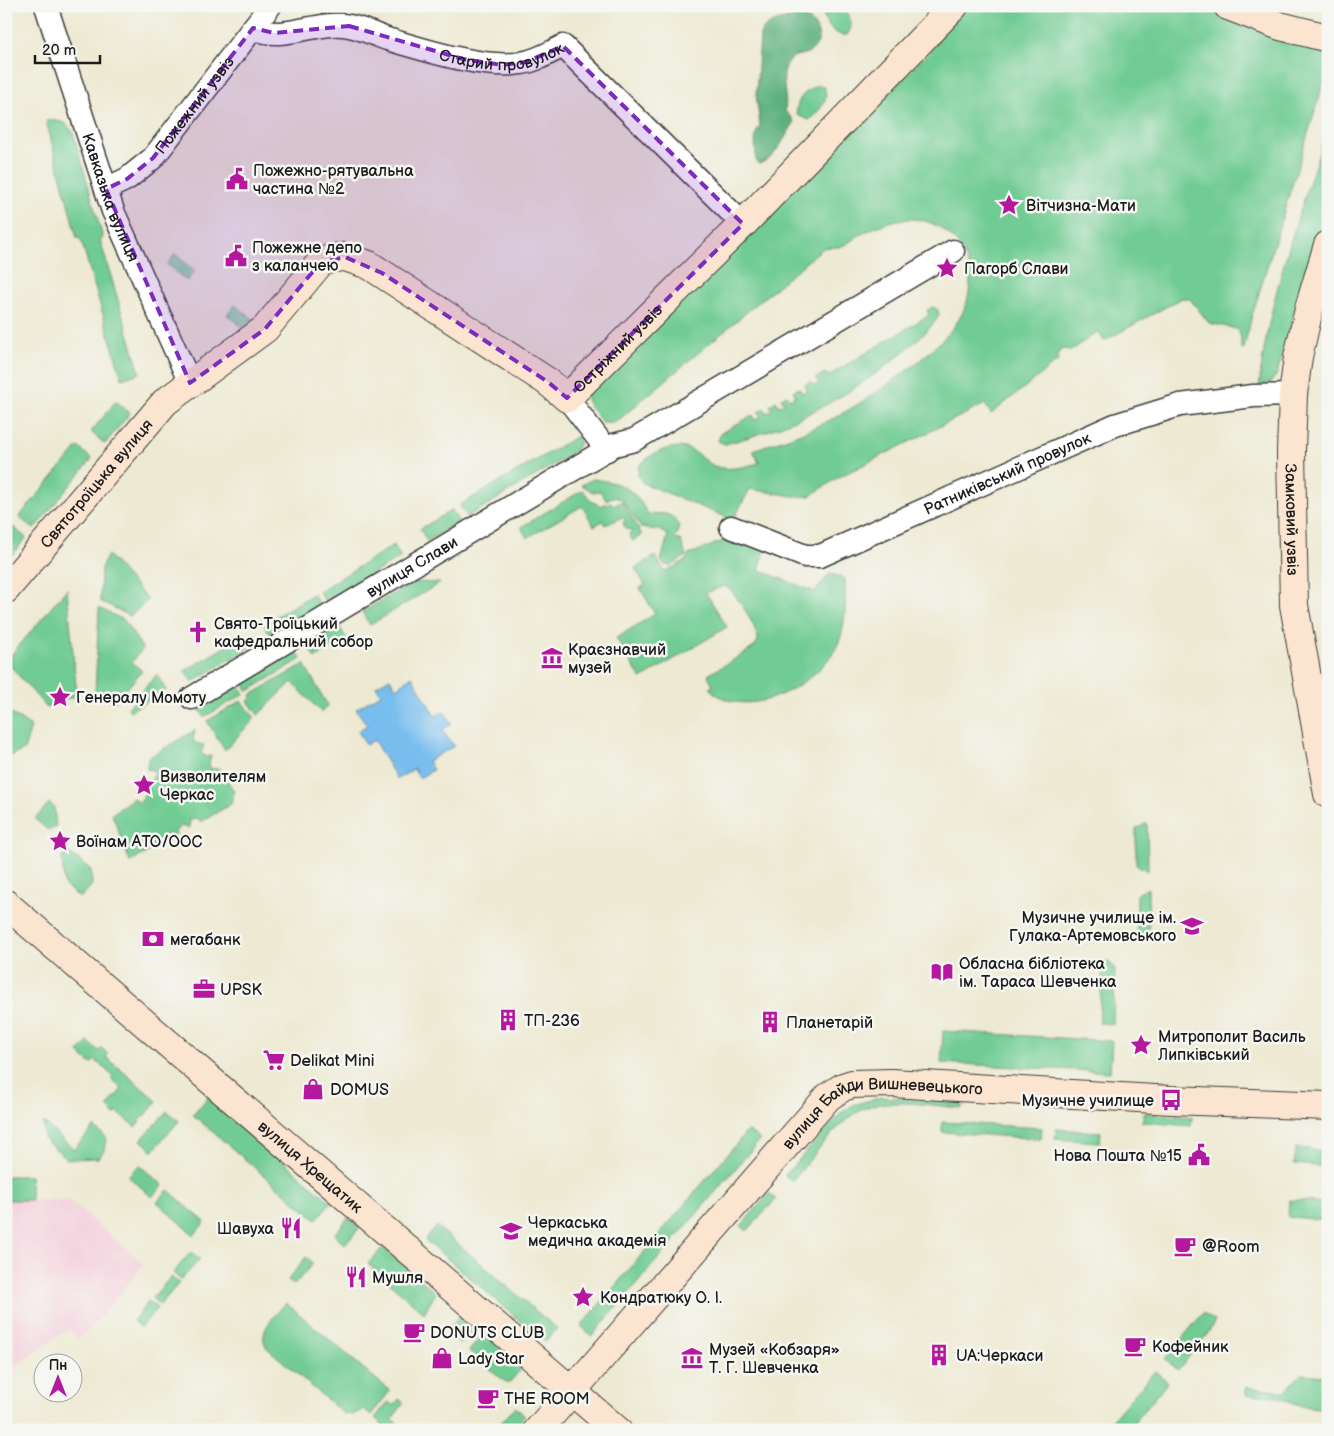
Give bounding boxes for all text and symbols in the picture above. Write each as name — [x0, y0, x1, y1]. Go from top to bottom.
scale bar — [35, 32, 100, 64]
street label: Старий провулок — [437, 39, 568, 75]
text: 20 m — [42, 41, 76, 60]
street label: Пожежний узвіз — [152, 53, 239, 158]
street label: Кавказька вулиця — [77, 131, 142, 265]
place label: Пожежно-рятувальна частина №2 — [253, 162, 414, 199]
public building icon: Пожежно-рятувальна частина №2 — [224, 166, 250, 192]
place icon: Вітчизна-Мати — [996, 192, 1022, 218]
place label: Вітчизна-Мати — [1026, 197, 1136, 216]
place label: Пожежне депо з каланчею — [252, 239, 362, 276]
public building icon: Пожежне депо з каланчею — [223, 243, 249, 269]
place icon: Пагорб Слави — [934, 255, 960, 281]
place label: Пагорб Слави — [964, 260, 1068, 279]
street label: Остріжний узвіз — [570, 301, 667, 397]
street label: Святотроїцька вулиця — [37, 416, 157, 552]
street label: Ратниківський провулок — [921, 429, 1095, 520]
street label: Замковий узвіз — [1280, 464, 1301, 576]
street label: вулиця Слави — [363, 533, 461, 602]
place label: Свято-Троїцький кафедральний собор — [214, 615, 373, 652]
church icon: Свято-Троїцький кафедральний собор — [185, 619, 211, 645]
place label: Краєзнавчий музей — [568, 641, 666, 678]
museum icon: Краєзнавчий музей — [539, 645, 565, 671]
place icon: Генералу Момоту — [47, 684, 73, 710]
place label: Генералу Момоту — [76, 689, 207, 708]
place label: Визволителям Черкас — [160, 768, 266, 805]
place icon: Визволителям Черкас — [131, 772, 157, 798]
place icon: Воїнам АТО/ООС — [47, 828, 73, 854]
place label: Воїнам АТО/ООС — [76, 833, 203, 852]
place label: Музичне училище ім. Гулака-Артемовського — [1009, 909, 1176, 946]
school or university icon: Музичне училище ім. Гулака-Артемовського — [1179, 913, 1205, 939]
bank icon: мегабанк — [140, 926, 166, 952]
place label: мегабанк — [170, 931, 241, 950]
place label: Обласна бібліотека ім. Тараса Шевченка — [959, 955, 1117, 992]
library icon: Обласна бібліотека ім. Тараса Шевченка — [929, 959, 955, 985]
office icon: UPSK — [191, 976, 217, 1002]
place label: UPSK — [220, 981, 262, 1000]
building icon: ТП-236 — [495, 1007, 521, 1033]
building icon: Планетарій — [757, 1009, 783, 1035]
place label: ТП-236 — [524, 1012, 580, 1031]
place label: Планетарій — [786, 1014, 873, 1033]
place label: Митрополит Василь Липківський — [1157, 1028, 1306, 1065]
place icon: Митрополит Василь Липківський — [1128, 1032, 1154, 1058]
supermarket icon: Delikat Mini — [261, 1047, 287, 1073]
place label: Delikat Mini — [290, 1052, 374, 1071]
street label: вулиця Байди Вишневецького — [779, 1075, 983, 1154]
shop icon: DOMUS — [300, 1076, 326, 1102]
place label: DOMUS — [330, 1081, 389, 1100]
bus stop icon: Музичне училище — [1158, 1087, 1184, 1113]
place label: Музичне училище — [1021, 1092, 1154, 1111]
street label: вулиця Хрещатик — [254, 1117, 366, 1218]
public building icon: Нова Пошта №15 — [1186, 1142, 1212, 1168]
place label: Нова Пошта №15 — [1054, 1147, 1182, 1166]
place label: Черкаська медична академія — [528, 1214, 666, 1251]
restaurant icon: Шавуха — [278, 1215, 304, 1241]
school or university icon: Черкаська медична академія — [498, 1218, 524, 1244]
place label: Шавуха — [217, 1220, 275, 1239]
cafe icon: @Room — [1172, 1233, 1198, 1259]
place label: @Room — [1202, 1238, 1260, 1257]
restaurant icon: Мушля — [343, 1264, 369, 1290]
place label: Мушля — [372, 1269, 423, 1288]
place icon: Кондратюку О. І. — [570, 1284, 596, 1310]
place label: Кондратюку О. І. — [600, 1289, 722, 1308]
cafe icon: DONUTS CLUB — [401, 1319, 427, 1345]
place label: DONUTS CLUB — [430, 1324, 544, 1343]
cafe icon: Кофейник — [1122, 1333, 1148, 1359]
place label: Кофейник — [1152, 1338, 1229, 1357]
place label: Музей «Кобзаря» Т. Г. Шевченка — [709, 1341, 840, 1378]
building icon: UA:Черкаси — [926, 1342, 952, 1368]
shop icon: Lady Star — [429, 1345, 455, 1371]
museum icon: Музей «Кобзаря» Т. Г. Шевченка — [679, 1345, 705, 1371]
place label: UA:Черкаси — [956, 1347, 1043, 1366]
place label: Lady Star — [458, 1350, 524, 1369]
north arrow — [32, 1354, 82, 1404]
text: Пн — [49, 1357, 67, 1374]
cafe icon: THE ROOM — [475, 1385, 501, 1411]
place label: THE ROOM — [504, 1390, 590, 1409]

